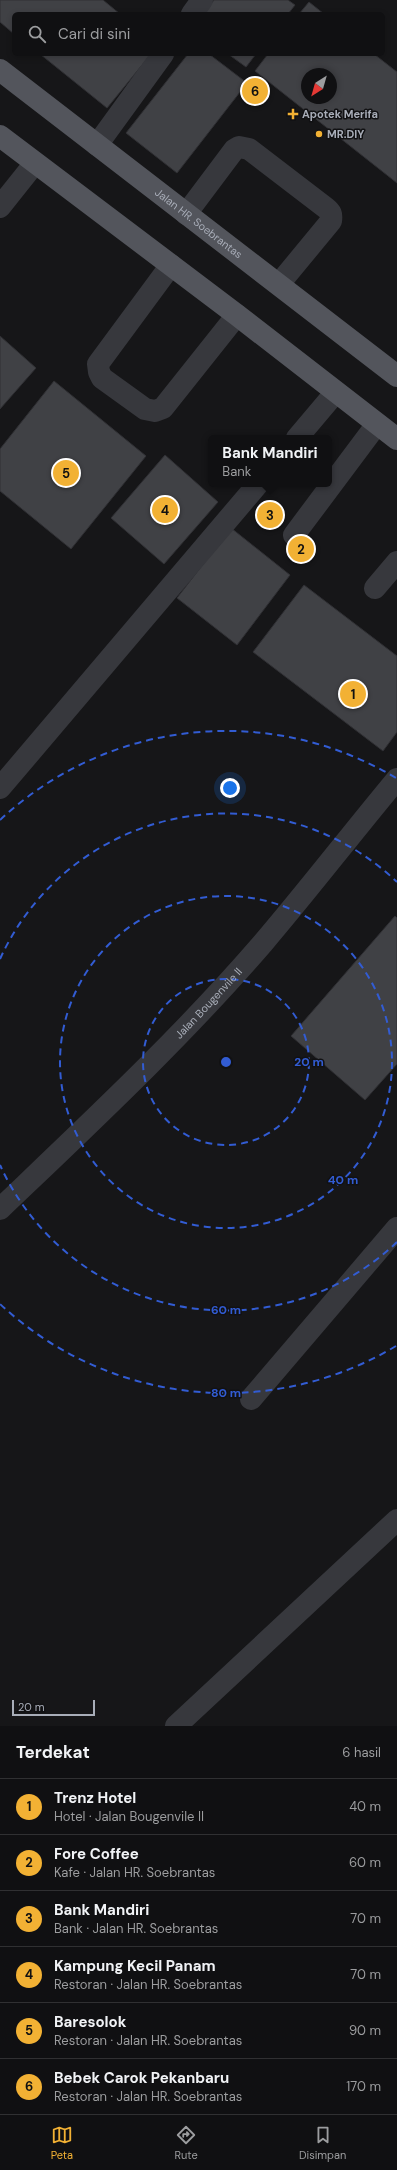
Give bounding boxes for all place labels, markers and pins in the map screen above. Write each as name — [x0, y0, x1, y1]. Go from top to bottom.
pin: 6 — [242, 76, 268, 106]
place label: Apotek Merifa — [302, 107, 378, 121]
marker: Apotek Merifa — [287, 108, 299, 120]
place label: MR.DIY — [327, 127, 364, 141]
marker: MR.DIY — [314, 129, 324, 139]
pin: 5 — [53, 458, 79, 488]
pin: 4 — [152, 495, 178, 525]
pin: 3 — [257, 500, 283, 530]
pin: 2 — [288, 534, 314, 564]
pin: 1 — [340, 679, 366, 709]
centre of rings — [219, 1055, 233, 1069]

